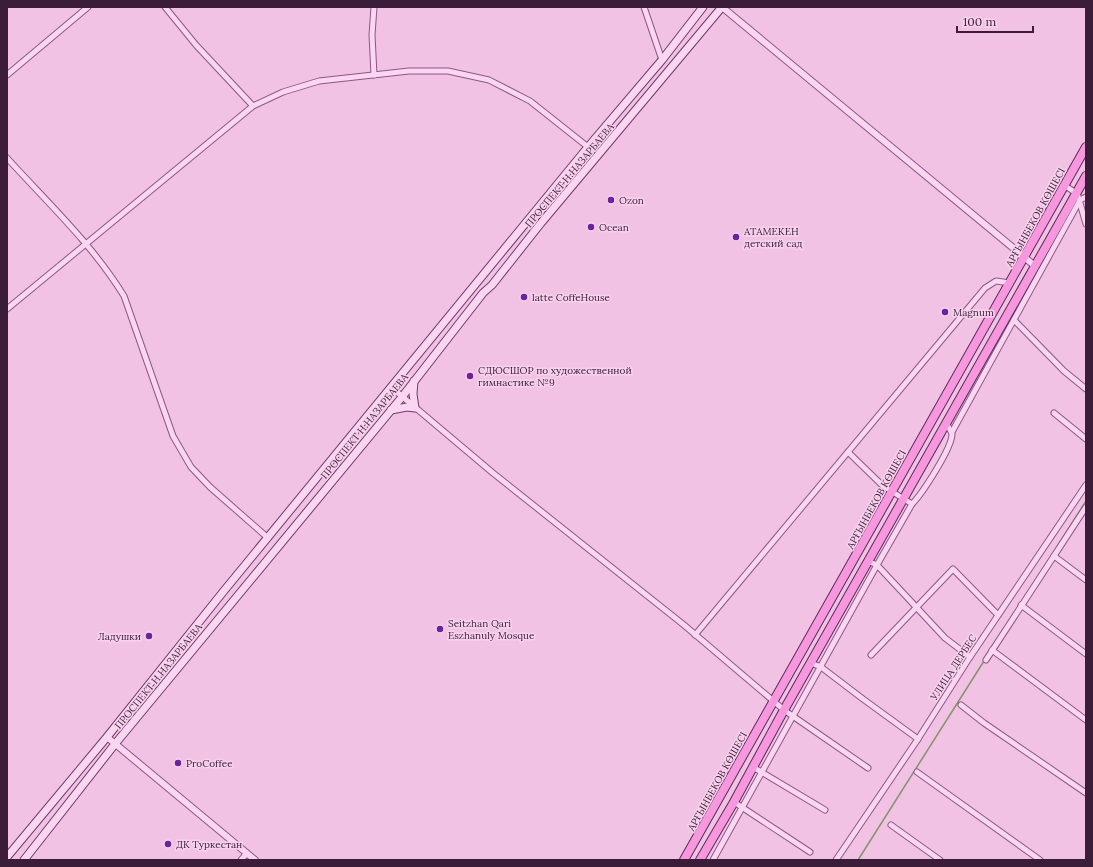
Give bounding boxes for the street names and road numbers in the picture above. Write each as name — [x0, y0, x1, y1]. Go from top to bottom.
street label: ПРОСПЕКТ Н.НАЗАРБАЕВА — [522, 120, 617, 230]
street label: АРҒЫНБЕКОВ КӨШЕСІ — [1002, 165, 1068, 270]
street label: ПРОСПЕКТ Н.НАЗАРБАЕВА — [318, 370, 411, 482]
street label: АРҒЫНБЕКОВ КӨШЕСІ — [843, 447, 909, 552]
street label: ПРОСПЕКТ Н.НАЗАРБАЕВА — [112, 620, 205, 732]
street label: УЛИЦА ДЕРБЕС — [927, 632, 980, 704]
street label: АРҒЫНБЕКОВ КӨШЕСІ — [684, 729, 750, 834]

